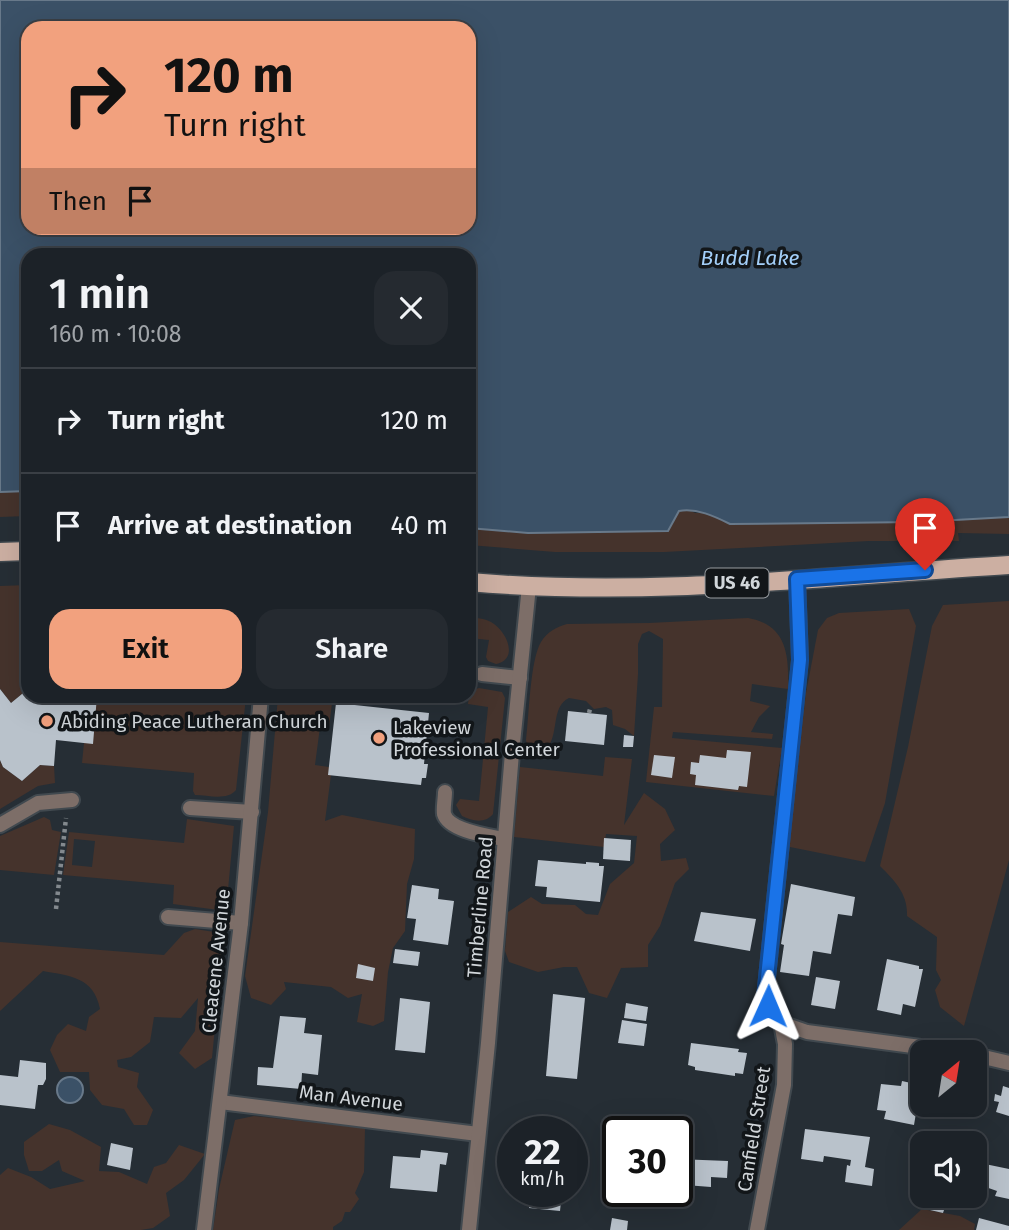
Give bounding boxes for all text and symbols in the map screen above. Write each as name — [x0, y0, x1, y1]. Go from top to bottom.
text: 120 m — [164, 46, 294, 105]
icon: right — [49, 49, 140, 140]
text: Turn right — [164, 106, 306, 144]
icon: arrive — [121, 182, 159, 220]
text: Then — [49, 186, 107, 217]
water label: Budd Lake — [701, 245, 800, 271]
text: 1 min — [49, 269, 150, 319]
button: close — [374, 271, 448, 345]
text: 160 m · 10:08 — [49, 320, 181, 348]
icon: right — [49, 402, 87, 440]
text: Turn right — [108, 405, 225, 436]
text: 120 m — [380, 405, 448, 436]
pin — [895, 498, 955, 570]
icon: arrive — [49, 507, 87, 545]
icon: arrive — [906, 509, 944, 547]
text: Arrive at destination — [108, 510, 352, 541]
text: 40 m — [390, 510, 448, 541]
road number: US 46 — [706, 568, 768, 598]
button: Exit — [49, 609, 242, 689]
button: Share — [256, 609, 448, 689]
place label: Abiding Peace Lutheran Church — [61, 710, 328, 733]
marker: Abiding Peace Lutheran Church — [39, 713, 55, 729]
place label: Lakeview Professional Center — [393, 716, 561, 761]
marker: Lakeview Professional Center — [371, 730, 387, 746]
street label: Timberline Road — [462, 835, 498, 979]
street label: Cleacene Avenue — [197, 888, 235, 1034]
position arrow — [731, 969, 805, 1043]
north arrow — [910, 1040, 987, 1116]
map controls — [910, 1040, 987, 1208]
street label: Canfield Street — [733, 1065, 775, 1193]
street label: Man Avenue — [298, 1080, 404, 1116]
speed limit sign: 30 — [602, 1116, 693, 1207]
text: 22 — [524, 1131, 561, 1173]
button: sound — [910, 1131, 987, 1208]
text: km/h — [520, 1168, 565, 1190]

